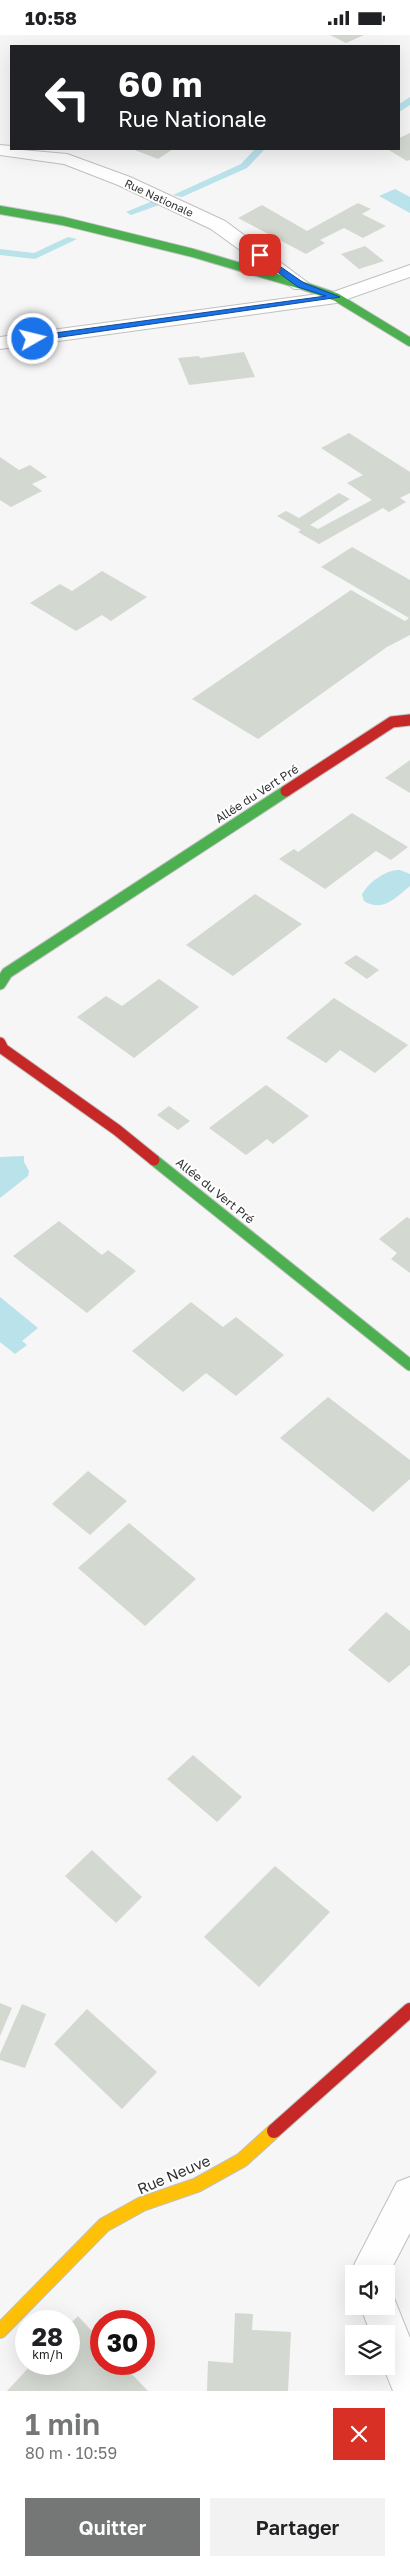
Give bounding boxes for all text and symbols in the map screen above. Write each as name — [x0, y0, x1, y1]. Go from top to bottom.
text: 10:58 — [25, 6, 77, 29]
text: 60 m — [118, 63, 202, 105]
icon: left — [35, 65, 100, 130]
text: Rue Nationale — [118, 105, 266, 132]
street label: Rue Nationale — [123, 176, 196, 219]
pin — [239, 234, 281, 276]
icon: arrive — [246, 241, 274, 269]
position arrow — [6, 312, 58, 364]
street label: Allée du Vert Pré — [212, 761, 301, 826]
street label: Allée du Vert Pré — [173, 1154, 257, 1227]
street label: Rue Neuve — [134, 2151, 213, 2197]
map controls — [345, 2265, 395, 2375]
button: sound — [345, 2265, 395, 2315]
speed limit sign: 30 — [90, 2310, 155, 2375]
text: 28 — [32, 2321, 63, 2352]
button: layers — [345, 2325, 395, 2375]
text: km/h — [32, 2347, 63, 2362]
text: 1 min — [25, 2406, 100, 2442]
button: close — [333, 2408, 385, 2460]
text: 80 m · 10:59 — [25, 2443, 117, 2463]
button: Quitter — [25, 2498, 200, 2556]
button: Partager — [210, 2498, 385, 2556]

